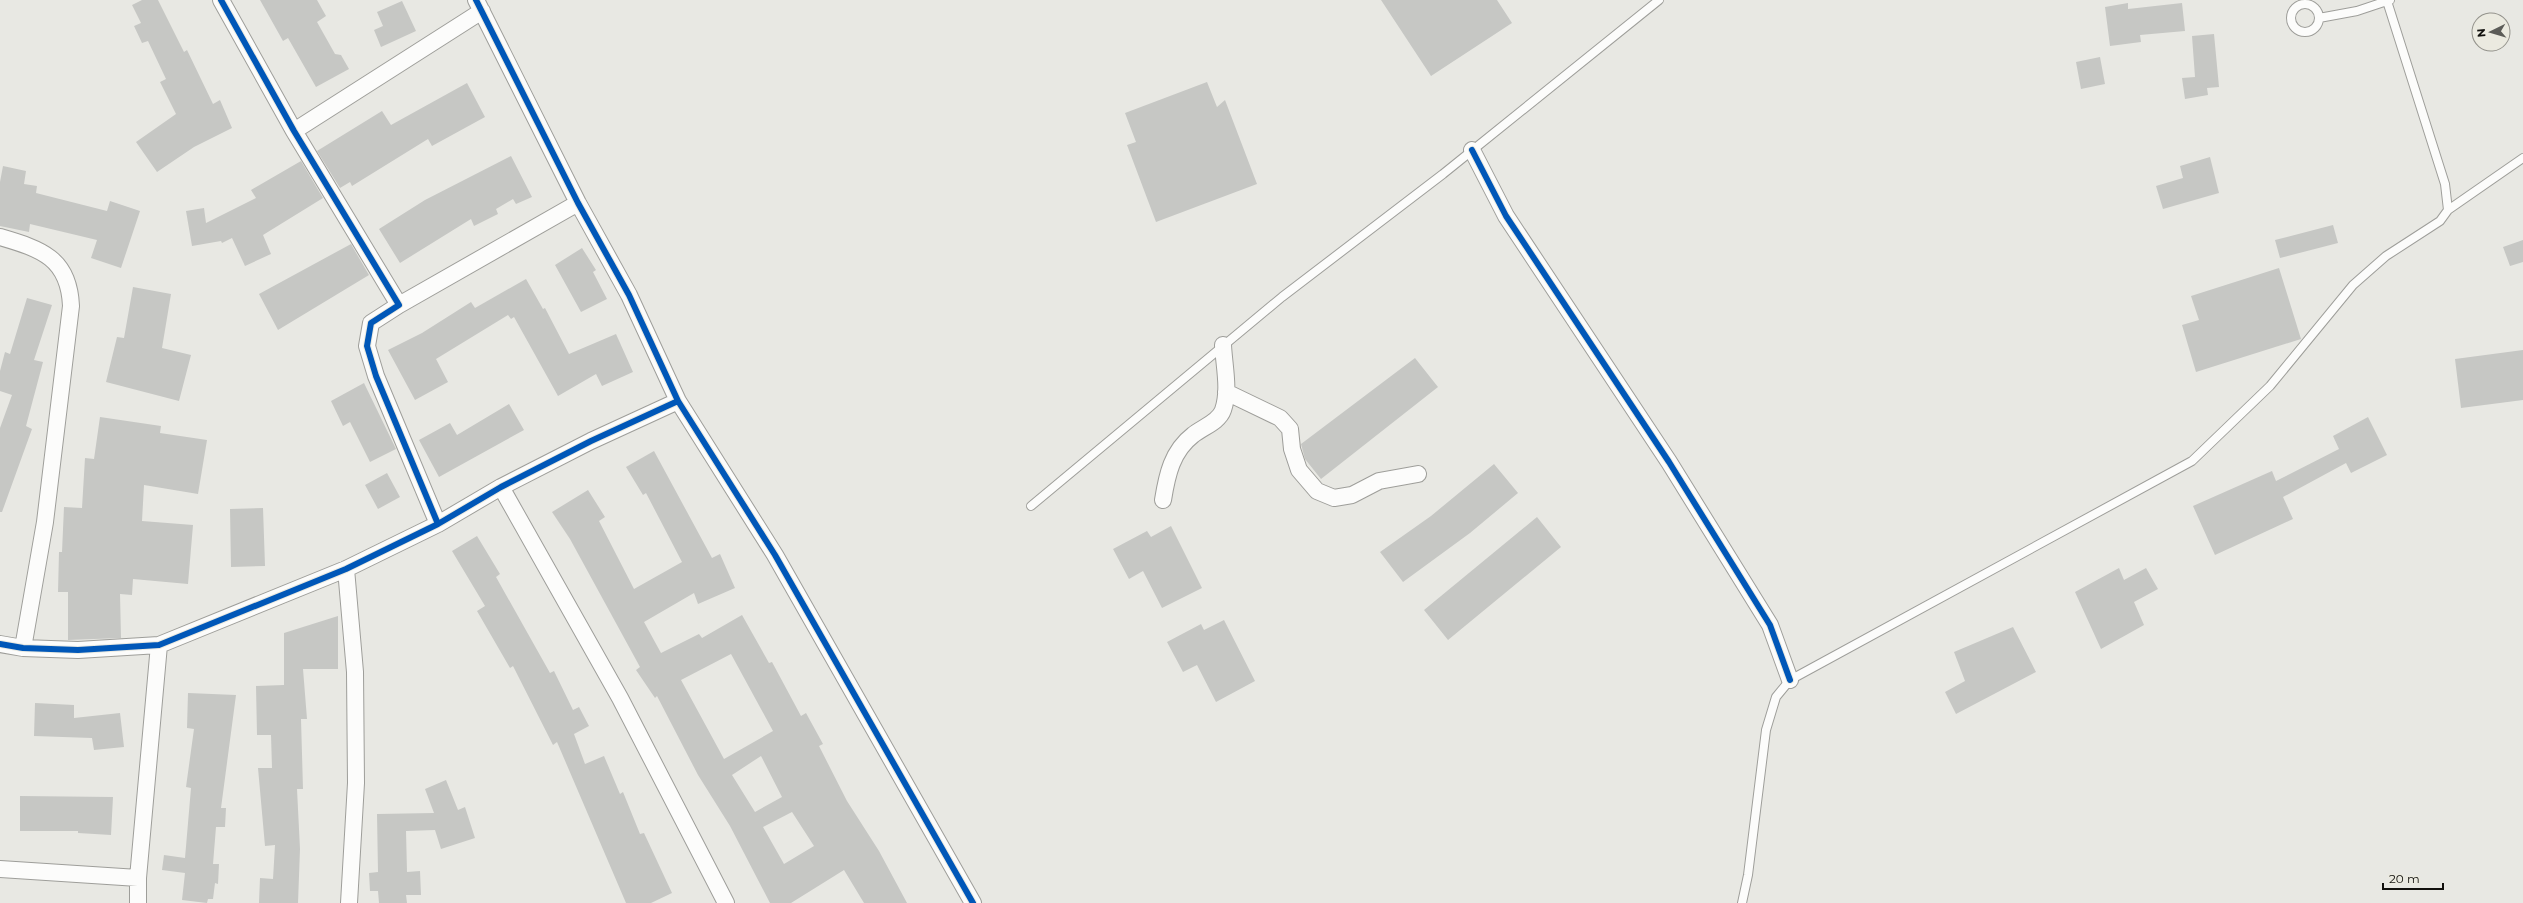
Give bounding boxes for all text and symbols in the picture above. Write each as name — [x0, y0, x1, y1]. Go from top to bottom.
north arrow — [2471, 12, 2511, 52]
text: N — [2474, 28, 2488, 38]
scale bar — [2383, 865, 2443, 891]
text: 20 m — [2389, 871, 2420, 886]

